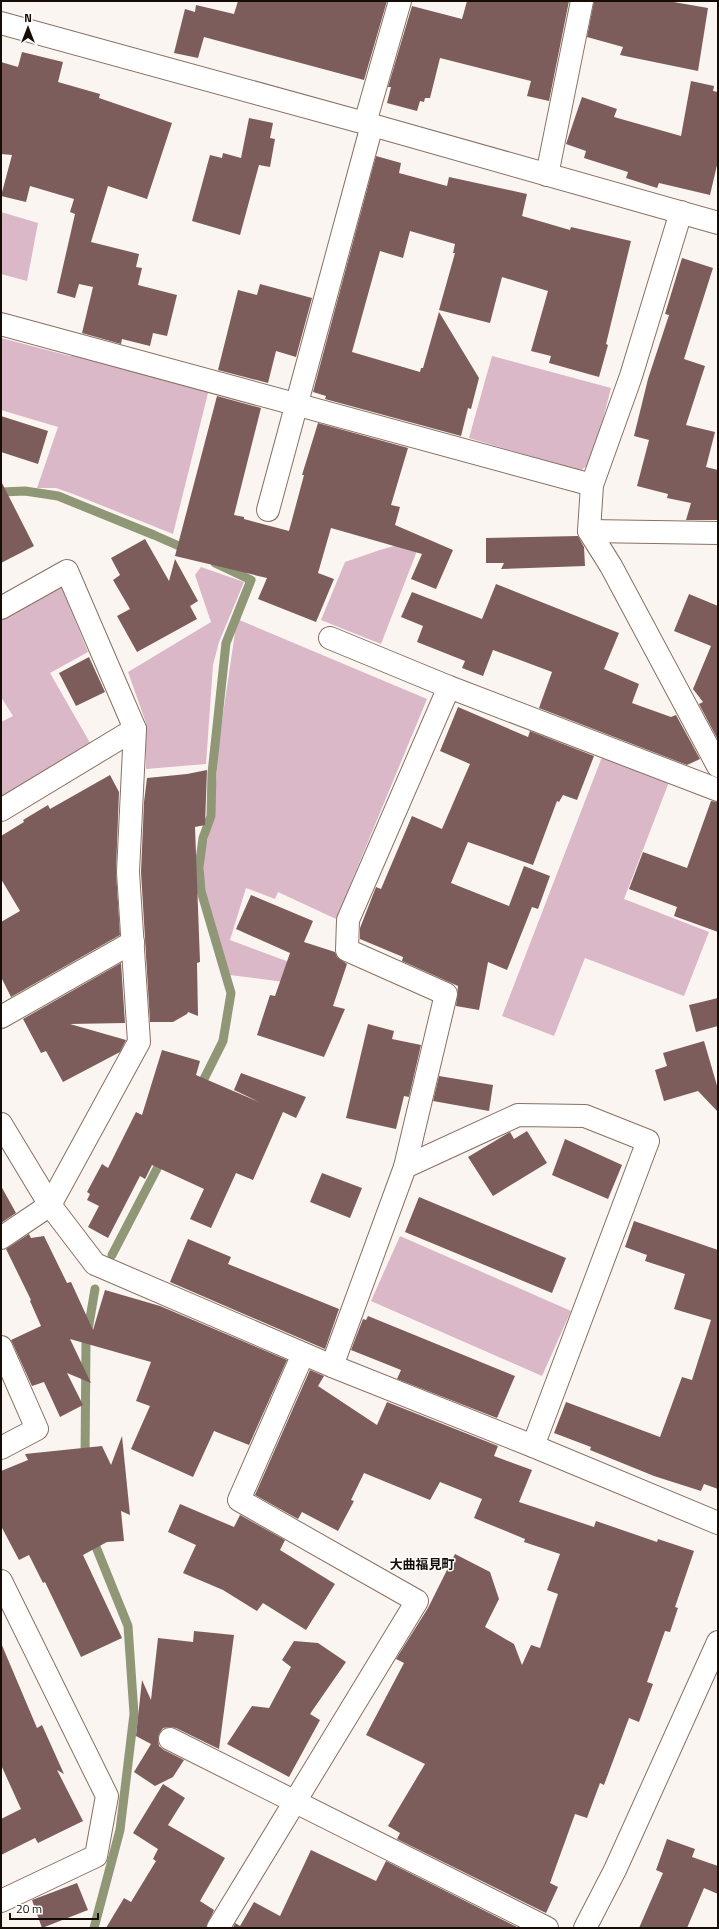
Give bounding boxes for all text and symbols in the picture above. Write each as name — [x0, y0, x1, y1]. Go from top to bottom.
north arrow — [8, 8, 48, 48]
text: N — [24, 10, 32, 26]
district label: 大曲福見町 — [389, 1554, 455, 1574]
scale bar — [10, 1895, 98, 1921]
text: 20 m — [16, 1899, 42, 1918]

